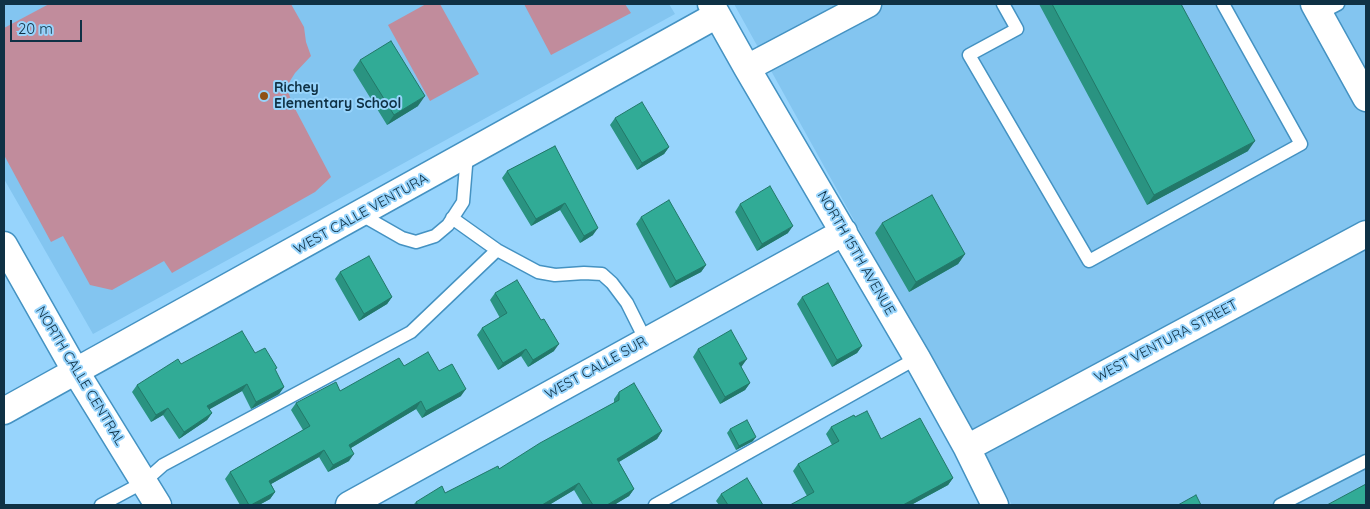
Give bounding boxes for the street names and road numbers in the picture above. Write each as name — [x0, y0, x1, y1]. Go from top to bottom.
street label: WEST CALLE VENTURA — [291, 170, 431, 258]
street label: NORTH 15TH AVENUE — [814, 188, 898, 318]
street label: WEST VENTURA STREET — [1091, 296, 1241, 386]
street label: NORTH CALLE CENTRAL — [32, 304, 128, 448]
street label: WEST CALLE SUR — [542, 333, 650, 403]

